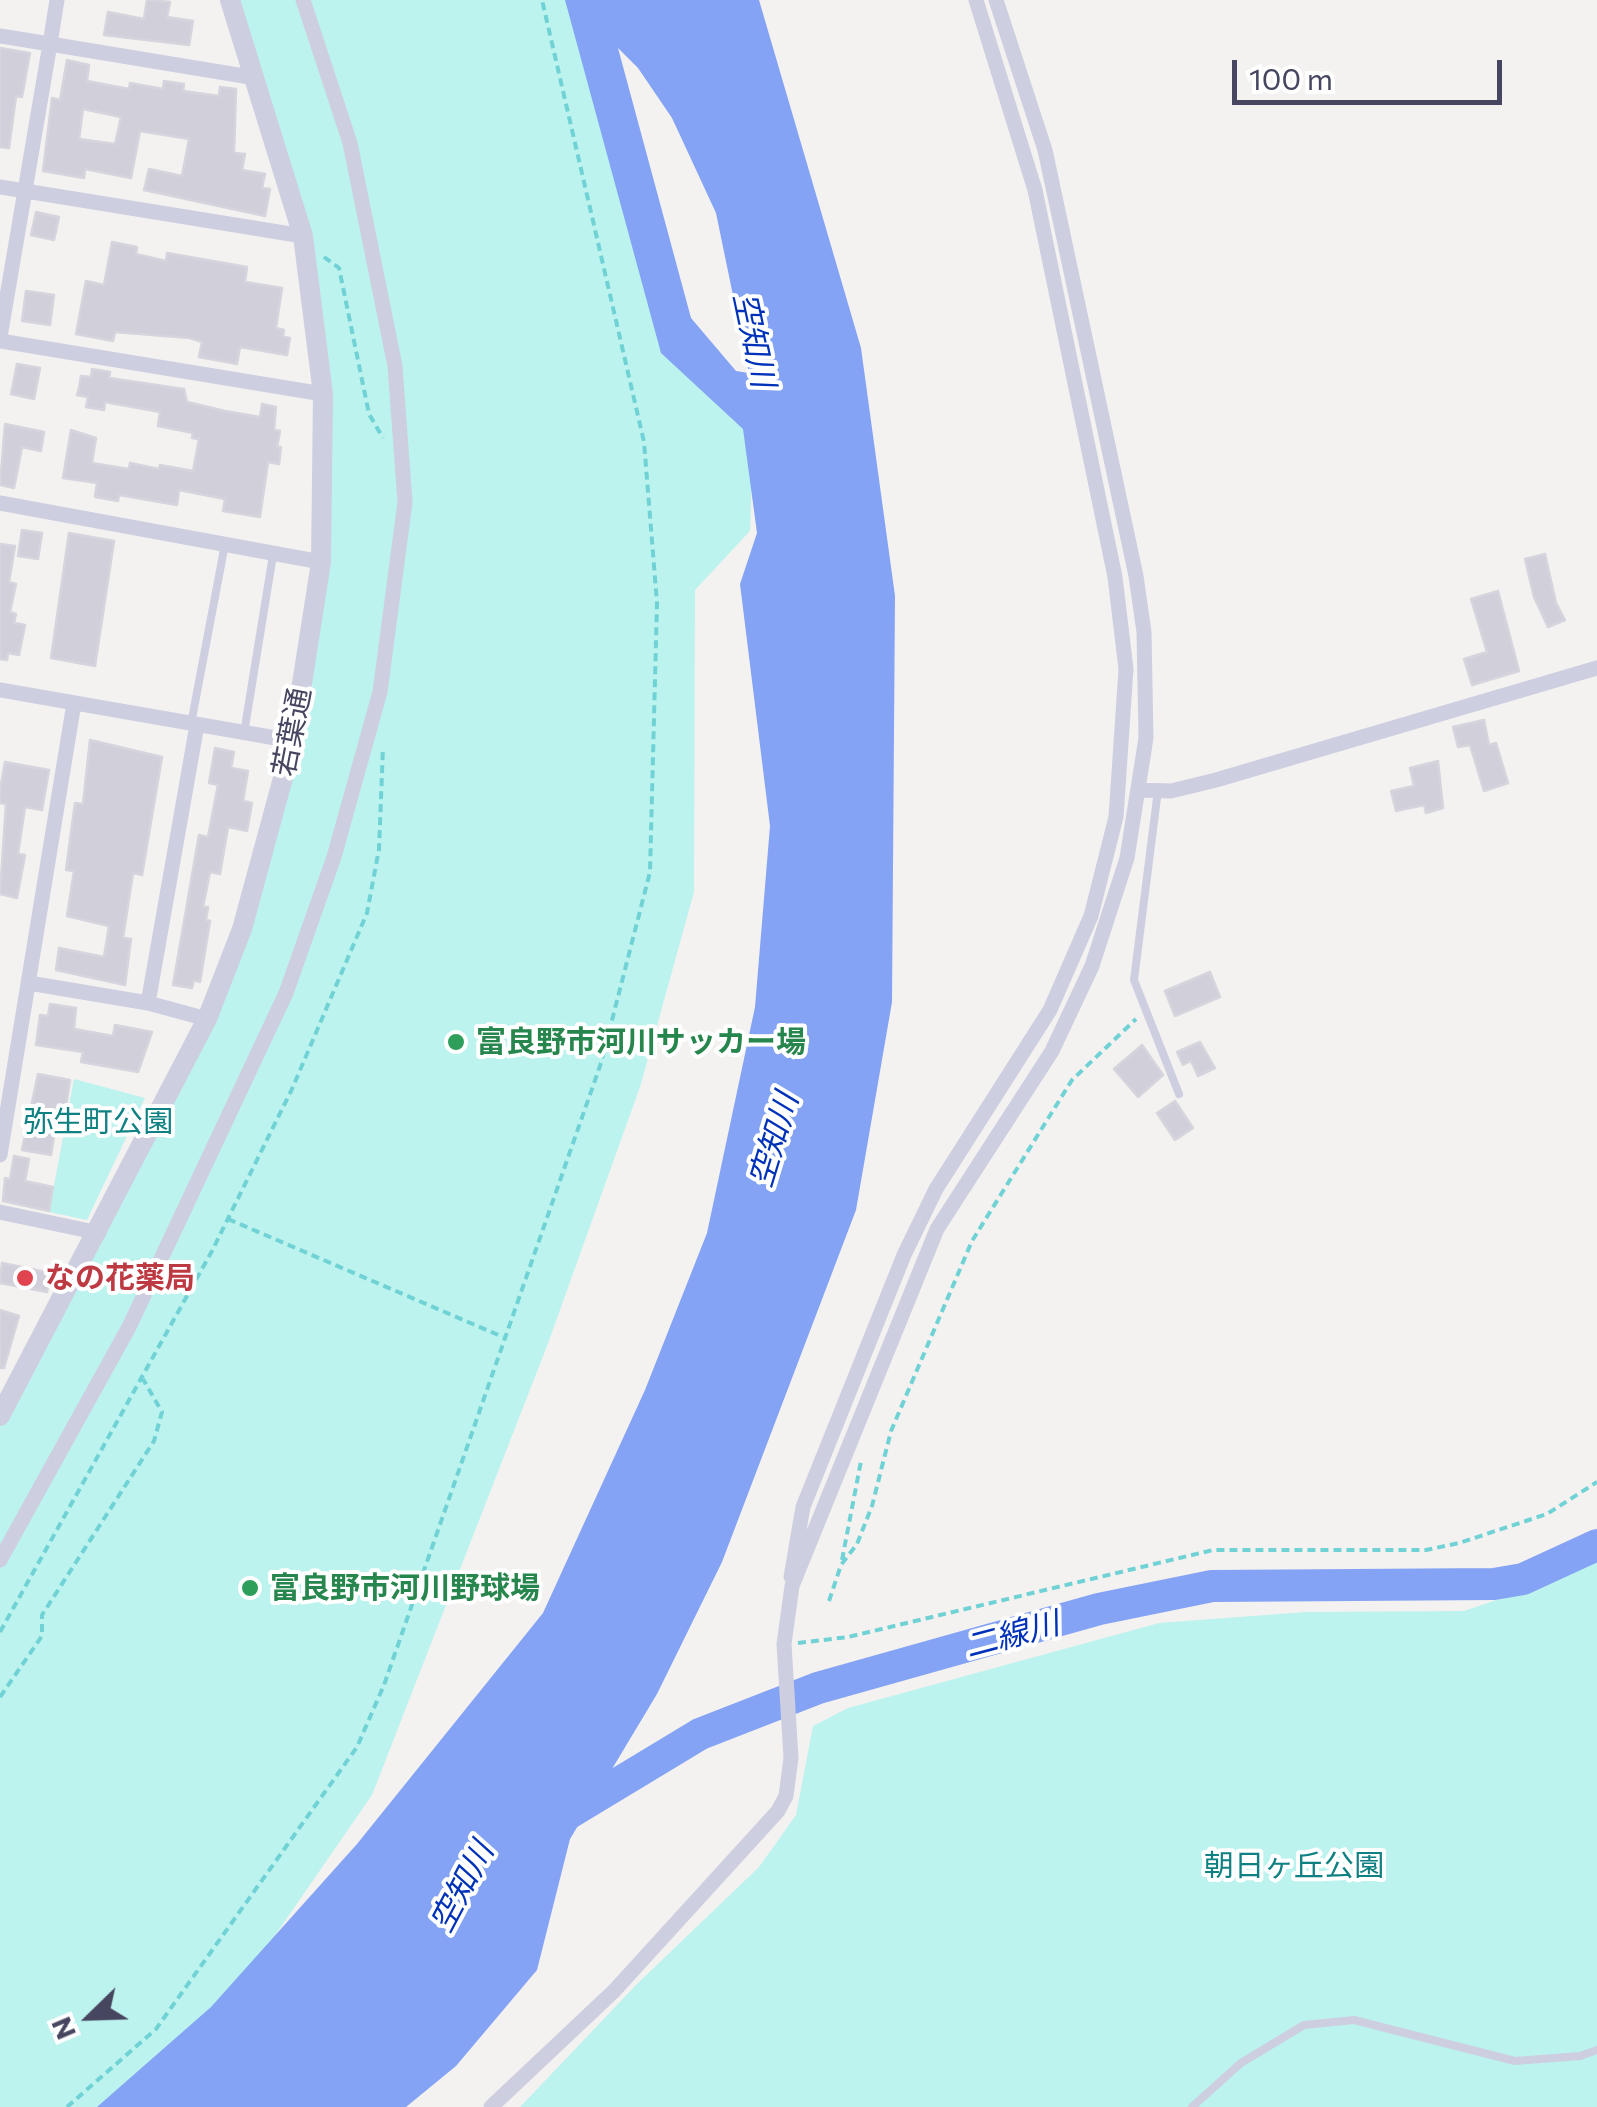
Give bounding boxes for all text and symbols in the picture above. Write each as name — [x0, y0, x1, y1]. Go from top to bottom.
scale bar — [1237, 40, 1507, 102]
text: 100 m — [1249, 59, 1333, 96]
water label: 空知川 — [725, 289, 783, 391]
street label: 若葉通 — [266, 684, 318, 780]
place label: 富良野市河川サッカー場 — [476, 1024, 806, 1060]
marker: 富良野市河川サッカー場 — [445, 1031, 467, 1053]
water label: 空知川 — [742, 1088, 806, 1192]
park label: 弥生町公園 — [23, 1104, 173, 1140]
place label: なの花薬局 — [45, 1260, 195, 1296]
marker: なの花薬局 — [14, 1267, 36, 1289]
place label: 富良野市河川野球場 — [270, 1570, 540, 1606]
marker: 富良野市河川野球場 — [239, 1577, 261, 1599]
water label: 二線川 — [961, 1604, 1063, 1666]
water label: 空知川 — [423, 1836, 501, 1938]
park label: 朝日ヶ丘公園 — [1204, 1848, 1384, 1884]
north arrow — [40, 1967, 140, 2067]
text: N — [43, 2012, 82, 2045]

